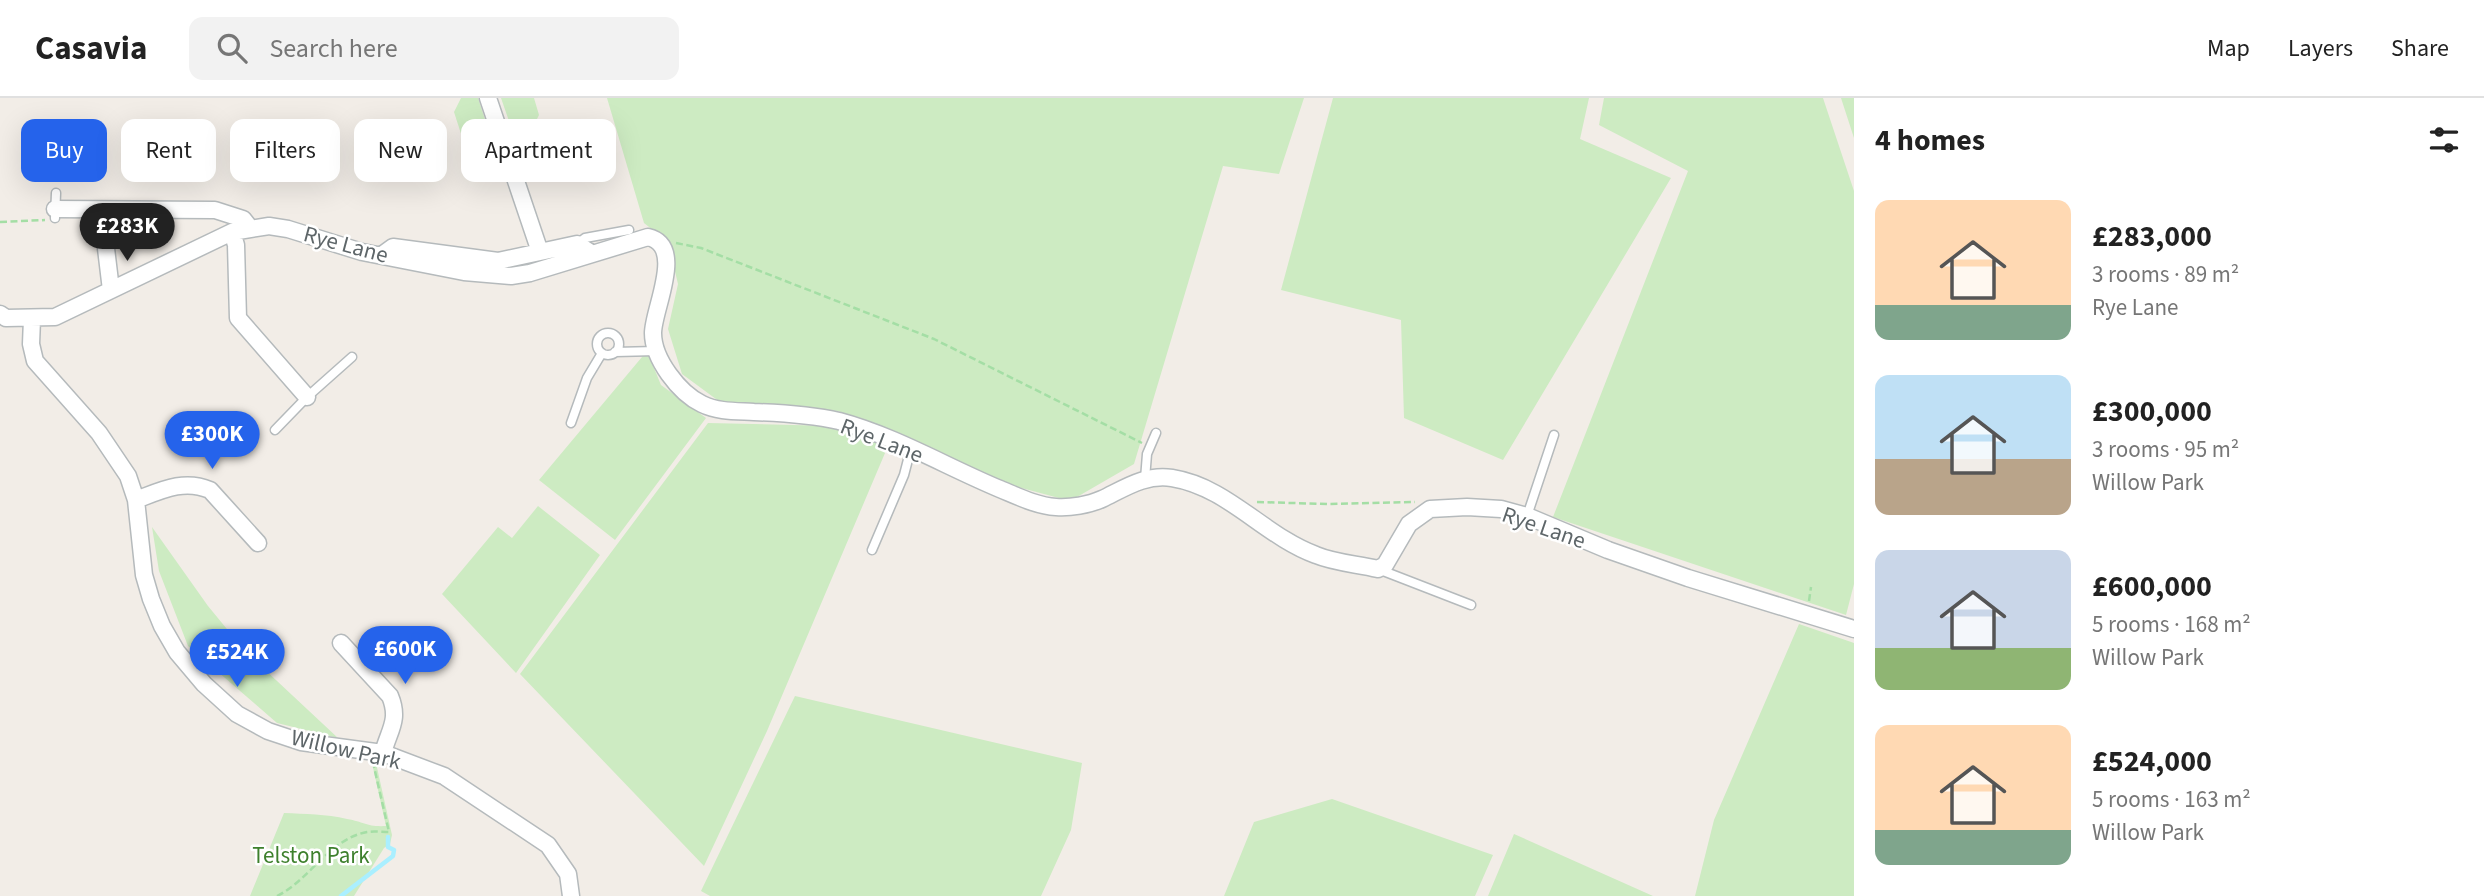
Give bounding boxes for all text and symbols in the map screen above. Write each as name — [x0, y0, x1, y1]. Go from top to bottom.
search box — [189, 17, 679, 80]
text: Casavia — [35, 25, 147, 72]
icon: search — [213, 29, 251, 67]
text: Search here — [269, 30, 398, 67]
text: Map — [2207, 31, 2250, 66]
text: Layers — [2288, 31, 2353, 66]
text: Share — [2391, 31, 2449, 66]
chip: Buy — [21, 119, 107, 182]
chip: Rent — [121, 119, 216, 182]
chip: Filters — [230, 119, 340, 182]
chip: New — [354, 119, 447, 182]
chip: Apartment — [461, 119, 616, 182]
text: 4 homes — [1875, 119, 1985, 162]
icon: filters — [2425, 121, 2463, 159]
pin: £283K — [78, 204, 176, 263]
text: £283K — [96, 209, 158, 242]
text: £283,000 — [2092, 215, 2212, 258]
street label: Rye Lane — [300, 217, 392, 272]
icon: home — [1931, 228, 2015, 312]
text: 3 rooms · 89 m² — [2092, 258, 2239, 291]
text: Rye Lane — [2092, 291, 2179, 324]
text: £300,000 — [2092, 390, 2212, 433]
icon: home — [1931, 403, 2015, 487]
street label: Rye Lane — [836, 410, 928, 471]
pin: £300K — [163, 412, 261, 471]
text: £300K — [181, 417, 243, 450]
text: 3 rooms · 95 m² — [2092, 433, 2239, 466]
text: Willow Park — [2092, 466, 2204, 499]
street label: Rye Lane — [1498, 498, 1590, 557]
text: £600,000 — [2092, 565, 2212, 608]
icon: home — [1931, 578, 2015, 662]
text: 5 rooms · 168 m² — [2092, 608, 2251, 641]
pin: £600K — [356, 626, 454, 686]
pin: £524K — [188, 630, 286, 689]
text: £600K — [374, 632, 436, 665]
text: £524K — [206, 635, 268, 668]
text: Willow Park — [2092, 641, 2204, 674]
street label: Willow Park — [288, 721, 405, 778]
text: £524,000 — [2092, 740, 2212, 783]
icon: home — [1931, 753, 2015, 837]
text: 5 rooms · 163 m² — [2092, 783, 2251, 816]
text: Willow Park — [2092, 816, 2204, 849]
park label: Telston Park — [252, 839, 370, 872]

